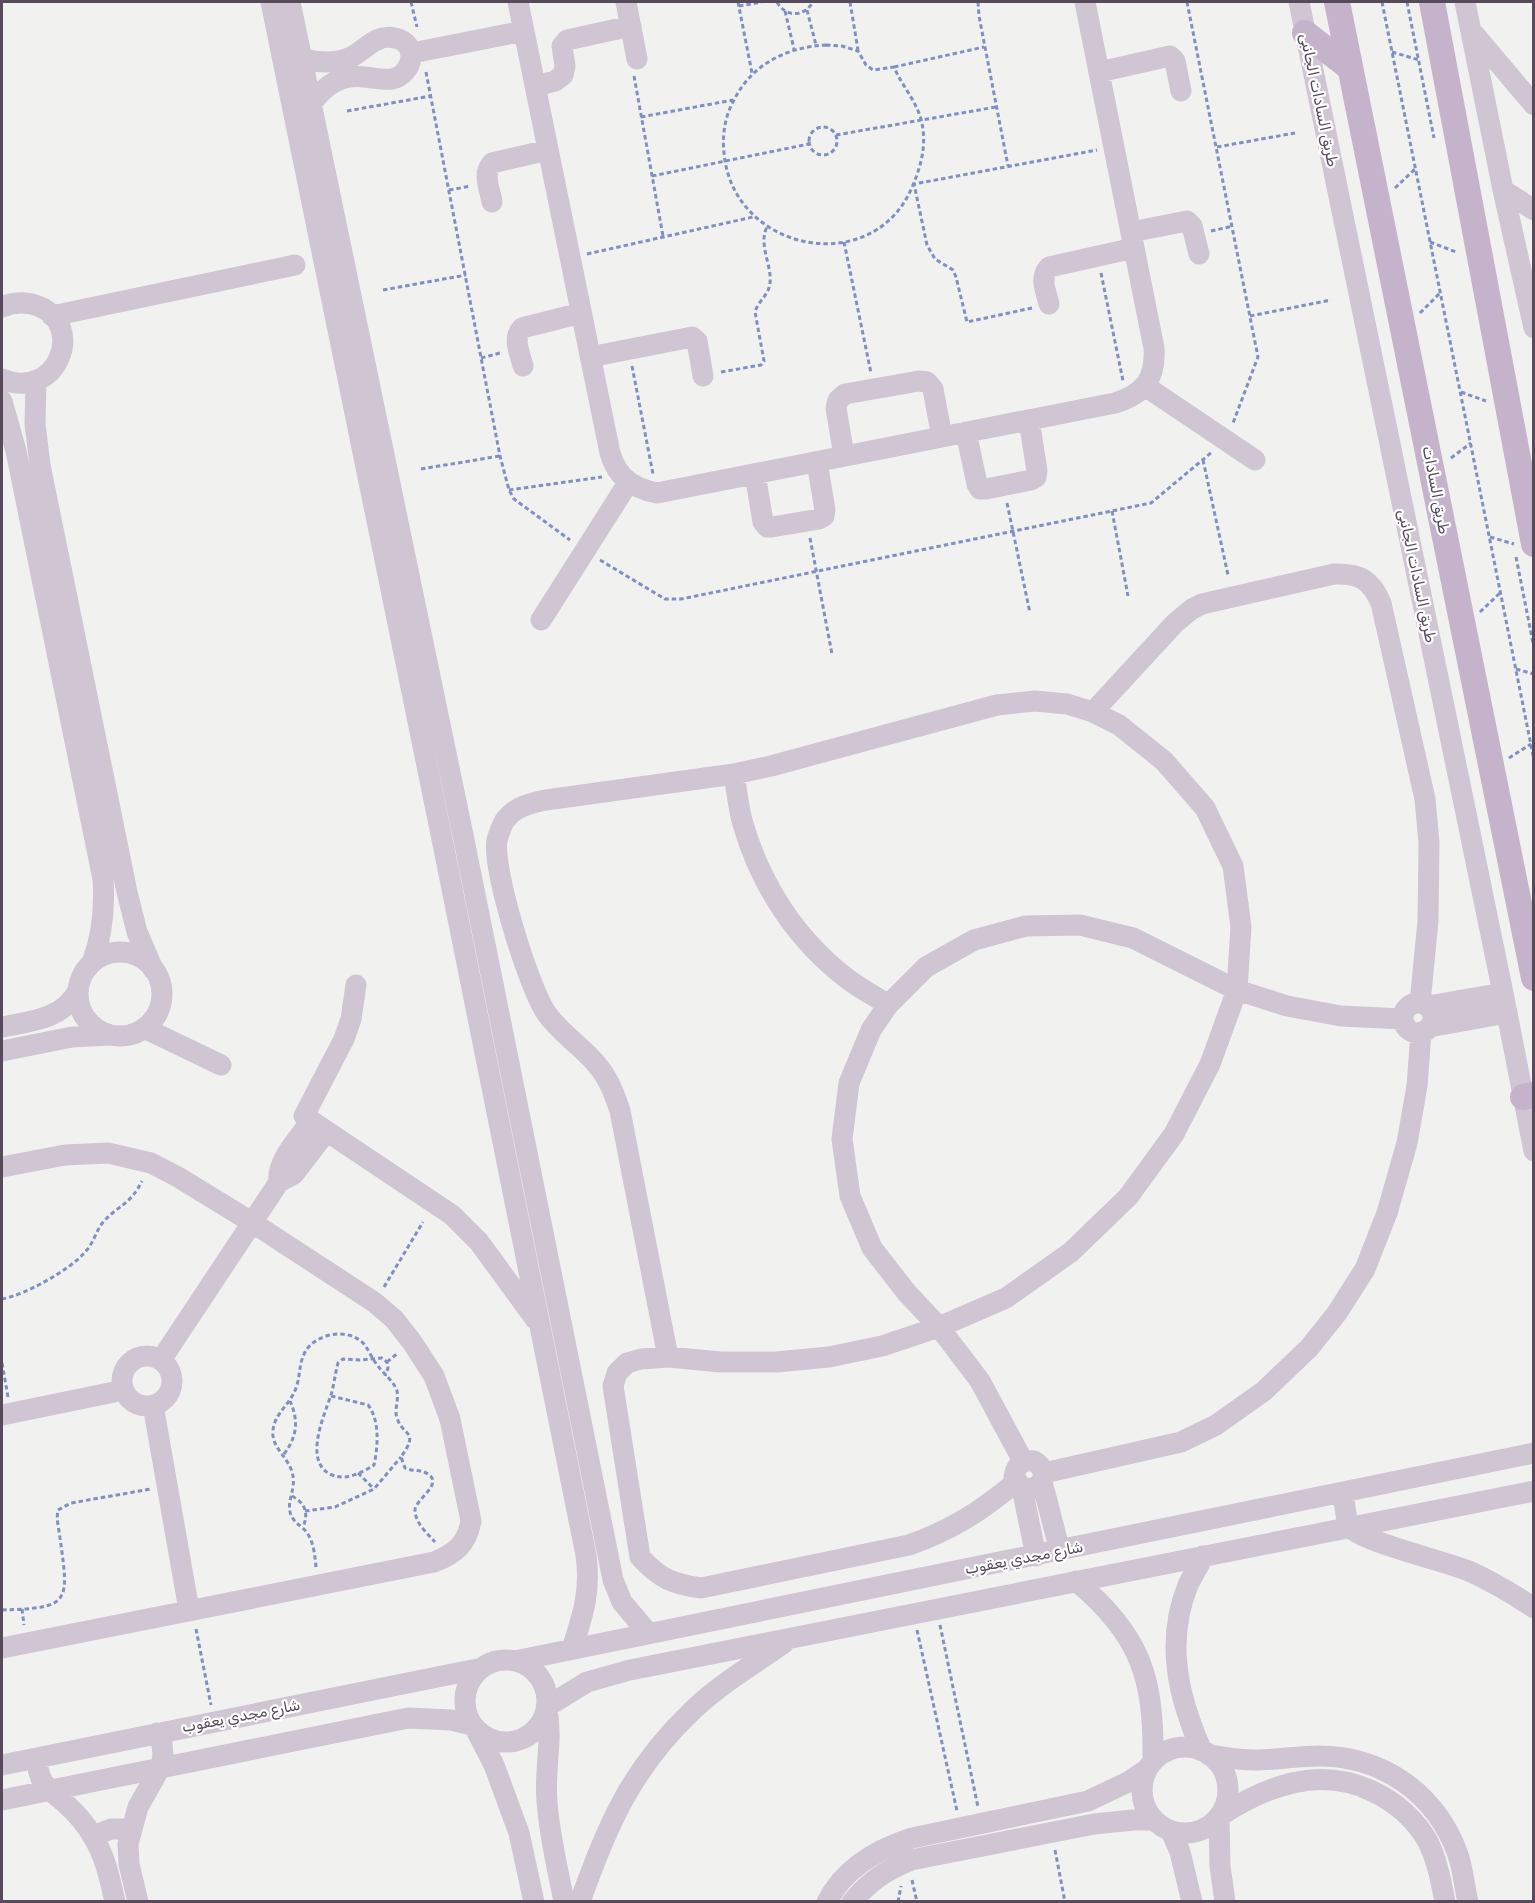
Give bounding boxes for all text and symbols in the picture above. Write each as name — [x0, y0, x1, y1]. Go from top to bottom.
street label: طريق السادات الجانبى — [1296, 32, 1342, 168]
street label: طريق السادات — [1419, 444, 1453, 536]
street label: طريق السادات الجانبى — [1394, 508, 1440, 644]
street label: شارع مجدي يعقوب — [963, 1538, 1085, 1580]
street label: شارع مجدي يعقوب — [180, 1696, 302, 1738]

